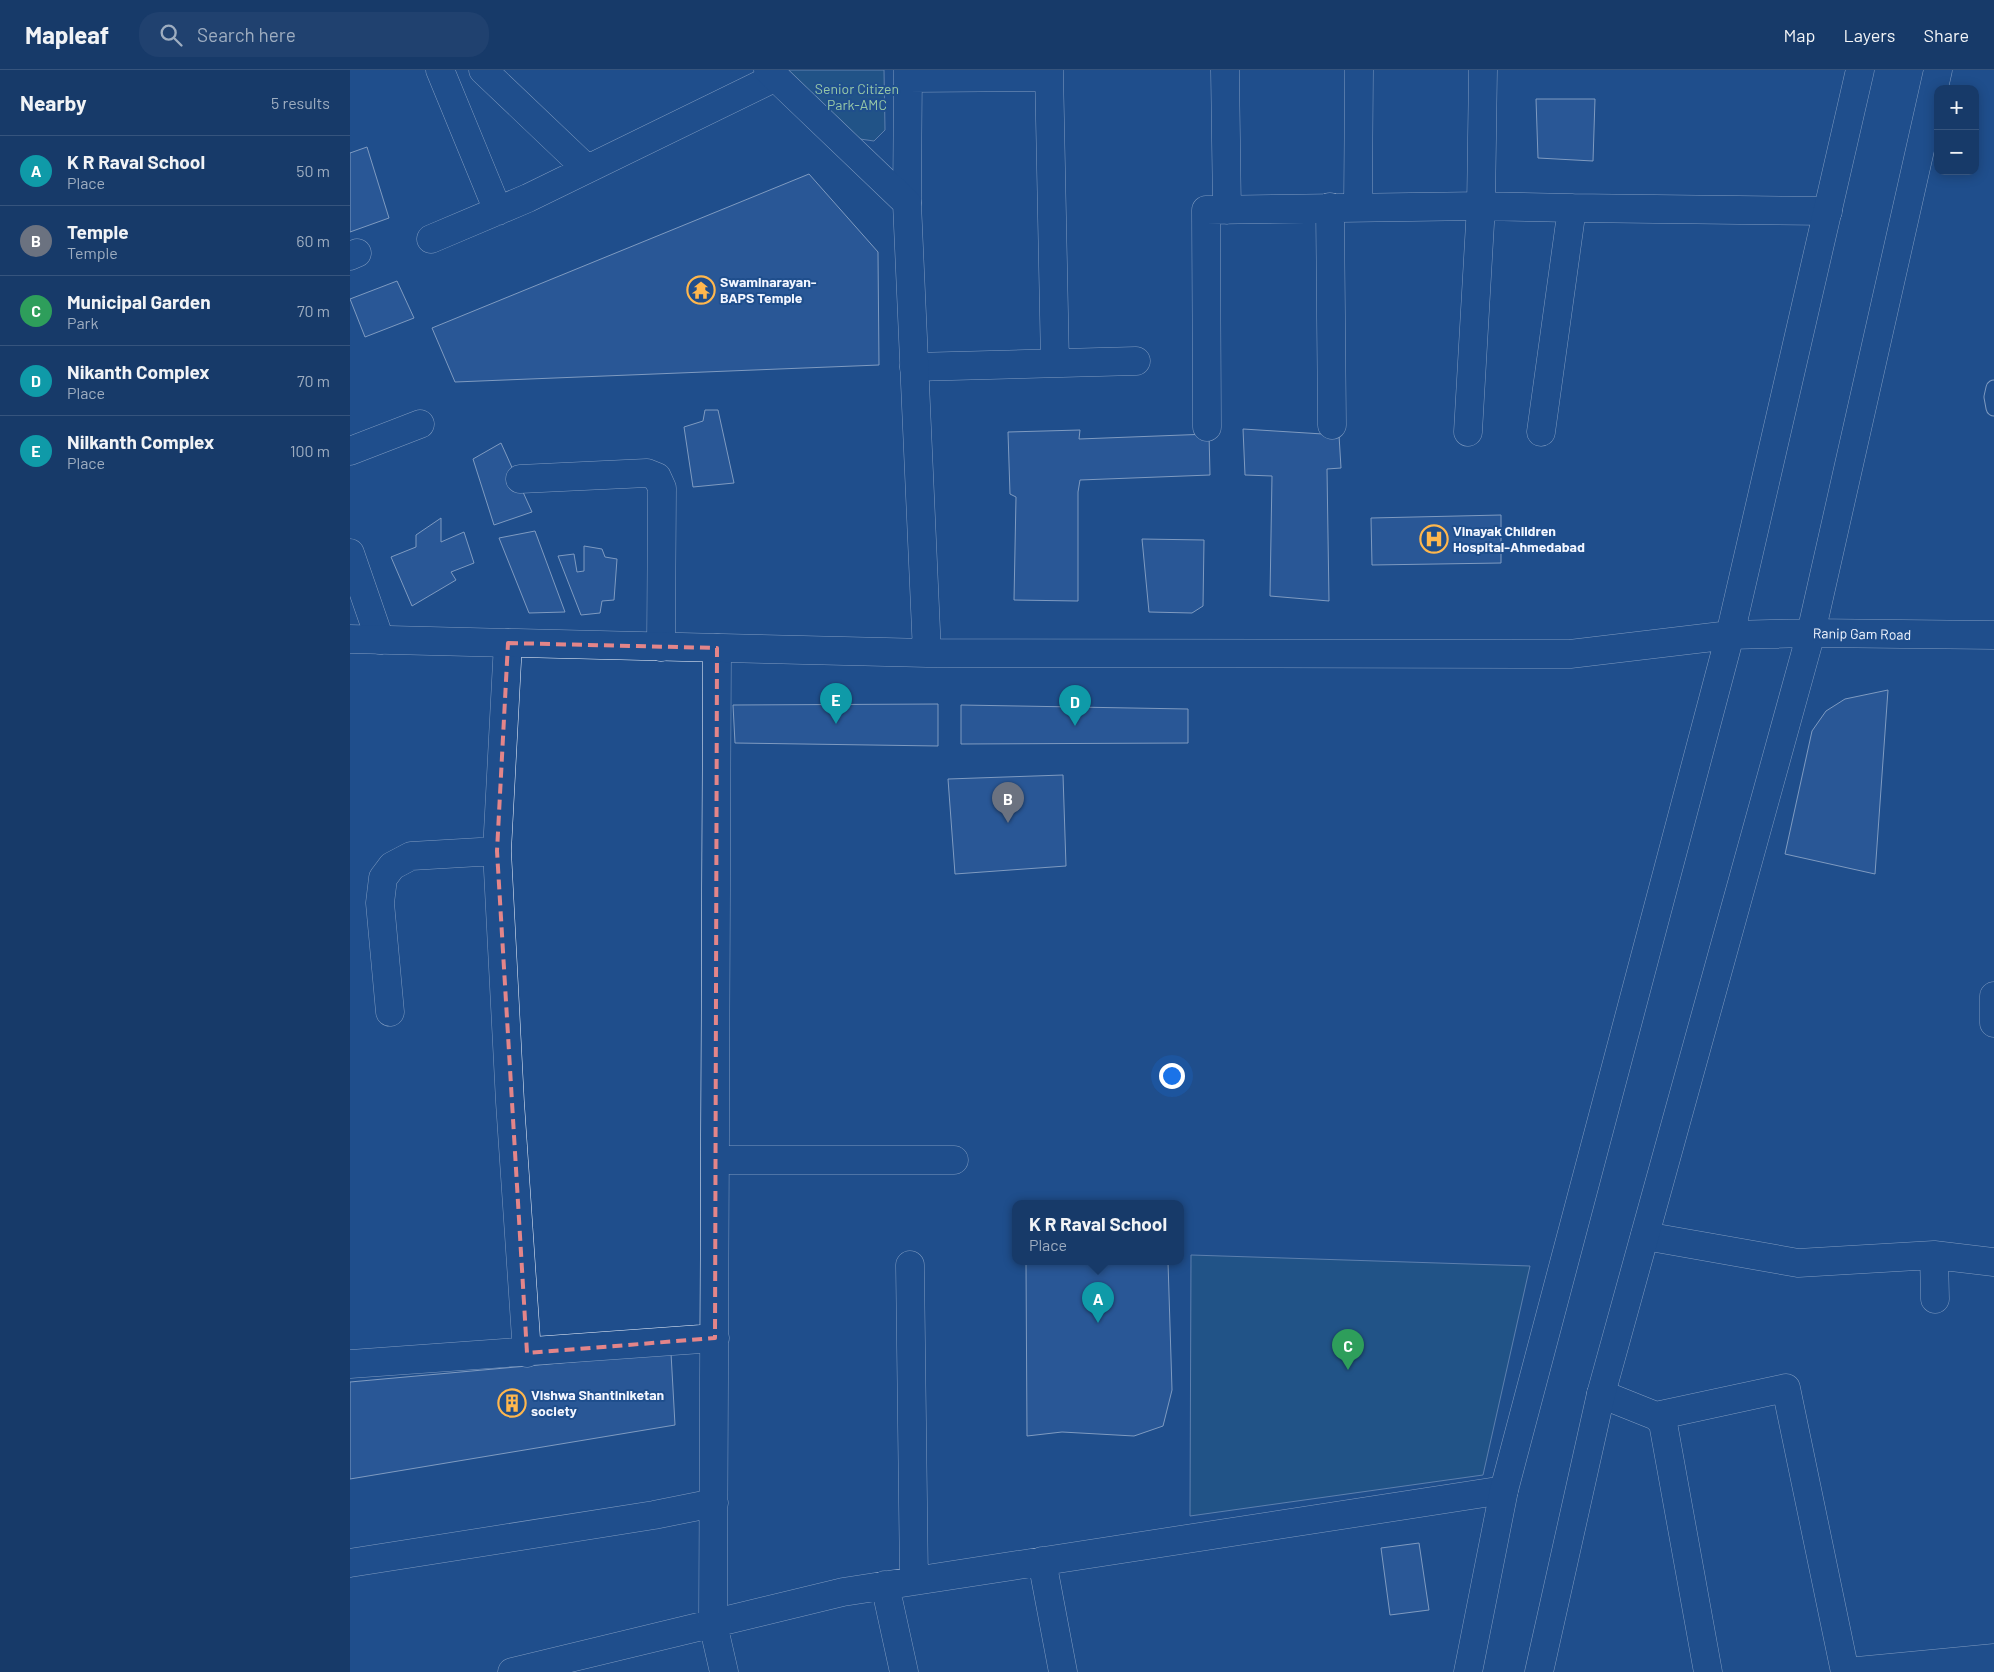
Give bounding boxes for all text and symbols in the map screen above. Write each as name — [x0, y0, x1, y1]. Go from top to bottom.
search box — [139, 12, 489, 57]
text: Mapleaf — [25, 20, 109, 49]
icon: search — [157, 21, 185, 49]
text: Search here — [197, 23, 296, 46]
text: Map — [1783, 24, 1815, 46]
text: Layers — [1843, 24, 1896, 46]
text: Share — [1924, 24, 1969, 46]
park label: Senior Citizen Park-AMC — [815, 80, 899, 113]
map controls — [1934, 85, 1979, 175]
button: + — [1934, 85, 1979, 130]
text: Nearby — [20, 90, 86, 115]
text: 5 results — [271, 93, 330, 112]
button: − — [1934, 130, 1979, 175]
text: K R Raval School — [67, 150, 205, 173]
text: A — [31, 161, 41, 180]
text: 50 m — [296, 161, 330, 180]
text: Place — [67, 173, 105, 192]
text: Temple — [67, 220, 129, 243]
text: B — [31, 231, 41, 250]
text: 60 m — [296, 231, 330, 250]
text: Temple — [67, 243, 118, 262]
place label: Swaminarayan- BAPS Temple — [720, 273, 817, 306]
temple icon: Swaminarayan- BAPS Temple — [686, 275, 716, 305]
text: Municipal Garden — [67, 290, 211, 313]
text: C — [31, 301, 41, 320]
text: 70 m — [297, 301, 330, 320]
text: Park — [67, 313, 98, 332]
text: Nikanth Complex — [67, 360, 210, 383]
text: D — [31, 371, 41, 390]
text: 70 m — [297, 371, 330, 390]
text: Place — [67, 383, 105, 402]
text: Nilkanth Complex — [67, 430, 214, 453]
text: E — [31, 441, 41, 460]
text: 100 m — [290, 441, 330, 460]
text: Place — [67, 453, 105, 472]
place label: Vinayak Children Hospital-Ahmedabad — [1453, 522, 1585, 555]
hospital icon: Vinayak Children Hospital-Ahmedabad — [1419, 524, 1449, 554]
street label: Ranip Gam Road — [1813, 624, 1911, 643]
pin: E — [820, 683, 852, 724]
pin: D — [1059, 685, 1091, 726]
pin: B — [992, 782, 1024, 823]
your location — [1159, 1063, 1185, 1089]
popup — [1012, 1200, 1184, 1265]
text: K R Raval School — [1029, 1212, 1167, 1235]
text: Place — [1029, 1235, 1067, 1254]
pin: A — [1082, 1282, 1114, 1323]
pin: C — [1332, 1329, 1364, 1370]
place label: Vishwa Shantiniketan society — [531, 1386, 664, 1419]
building icon: Vishwa Shantiniketan society — [497, 1388, 527, 1418]

